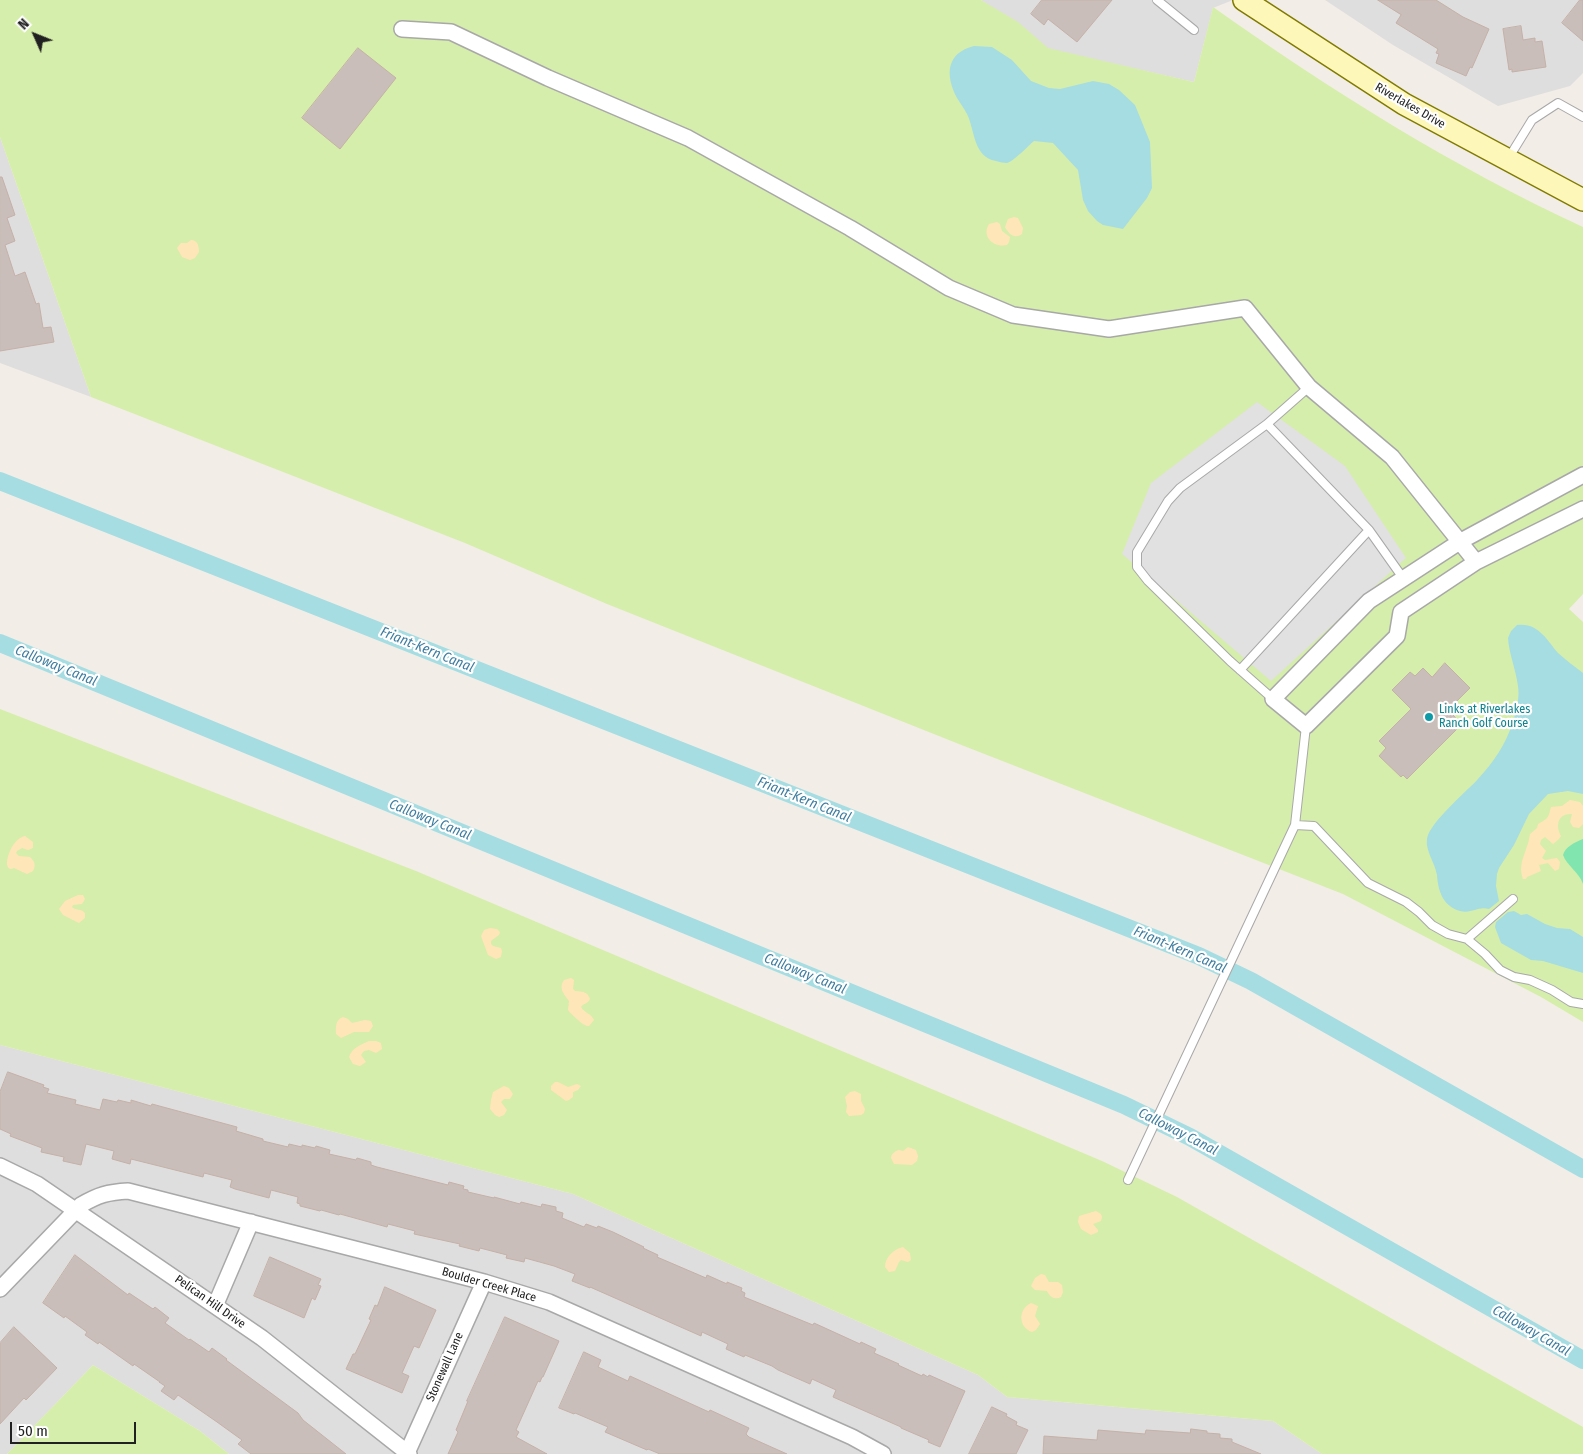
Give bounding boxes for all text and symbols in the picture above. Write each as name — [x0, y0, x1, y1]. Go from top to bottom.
north arrow — [10, 10, 60, 60]
text: N — [15, 15, 33, 33]
street label: Riverlakes Drive — [1372, 80, 1448, 132]
water label: Friant-Kern Canal — [378, 624, 476, 676]
water label: Calloway Canal — [13, 642, 99, 690]
place label: Links at Riverlakes Ranch Golf Course — [1439, 703, 1530, 731]
marker: Links at Riverlakes Ranch Golf Course — [1423, 711, 1435, 723]
water label: Friant-Kern Canal — [755, 774, 853, 826]
water label: Calloway Canal — [387, 796, 473, 844]
water label: Friant-Kern Canal — [1131, 923, 1229, 977]
water label: Calloway Canal — [762, 950, 848, 998]
water label: Calloway Canal — [1136, 1105, 1220, 1159]
street label: Boulder Creek Place — [440, 1265, 538, 1305]
street label: Pelican Hill Drive — [172, 1272, 248, 1332]
water label: Calloway Canal — [1489, 1302, 1573, 1360]
street label: Stonewall Lane — [423, 1330, 467, 1404]
scale bar — [12, 1412, 139, 1444]
text: 50 m — [18, 1422, 48, 1440]

